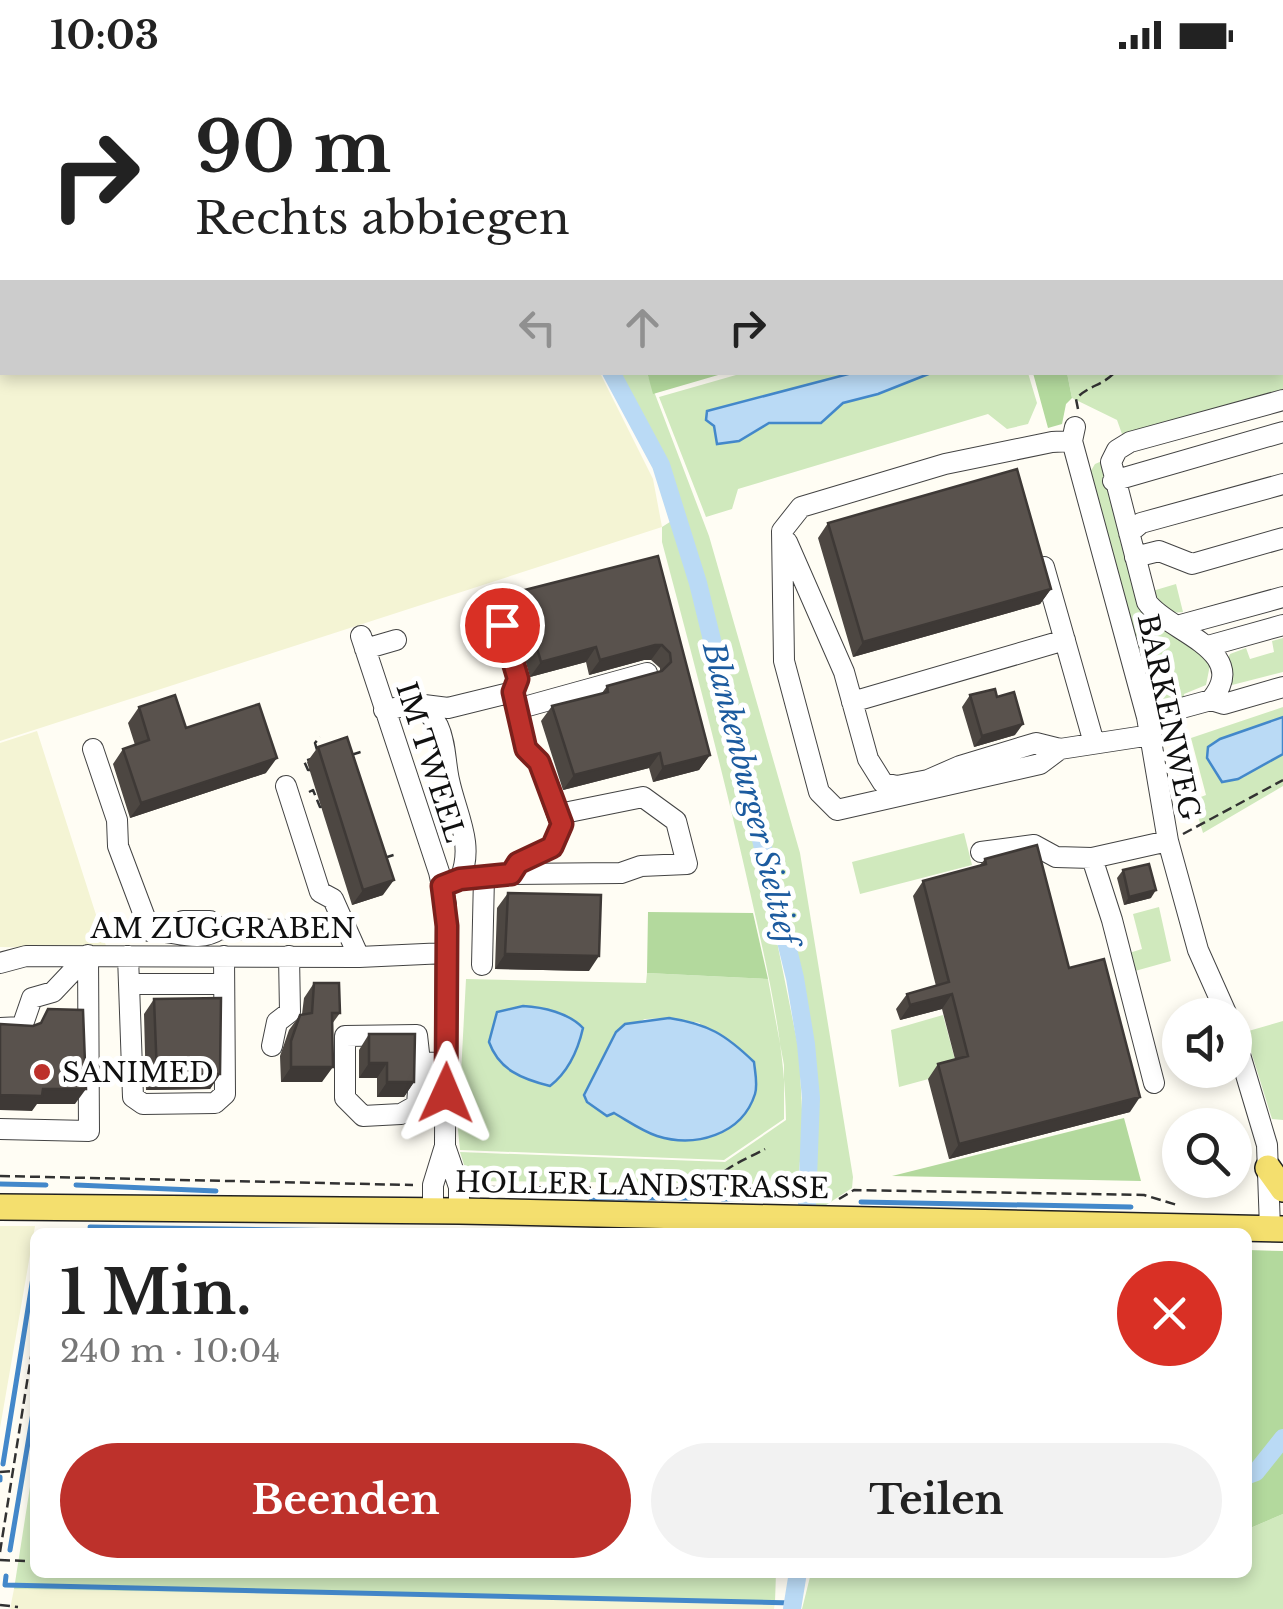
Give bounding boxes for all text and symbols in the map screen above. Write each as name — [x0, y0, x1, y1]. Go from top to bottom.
text: 10:03 — [50, 12, 159, 59]
text: 90 m — [195, 104, 391, 191]
icon: right — [30, 110, 160, 240]
text: Rechts abbiegen — [195, 190, 570, 246]
icon: left — [510, 300, 565, 355]
icon: ahead — [615, 300, 670, 355]
icon: right — [720, 300, 775, 355]
pin — [460, 583, 545, 668]
icon: arrive — [475, 598, 530, 653]
street label: BARKENWEG — [1130, 611, 1207, 823]
water label: Blankenburger Sieltief — [695, 637, 808, 954]
street label: IM TWEEL — [388, 678, 473, 846]
street label: AM ZUGGRABEN — [90, 911, 355, 946]
map controls — [1162, 998, 1252, 1198]
button: sound — [1162, 998, 1252, 1088]
position arrow — [394, 1041, 498, 1145]
place label: SANIMED — [62, 1055, 214, 1090]
marker: SANIMED — [31, 1061, 53, 1083]
button: search — [1162, 1108, 1252, 1198]
street label: HOLLER LANDSTRASSE — [455, 1165, 829, 1206]
text: 1 Min. — [60, 1256, 252, 1330]
button: close — [1117, 1261, 1222, 1366]
text: 240 m · 10:04 — [60, 1331, 280, 1371]
button: Beenden — [60, 1443, 631, 1558]
button: Teilen — [651, 1443, 1222, 1558]

